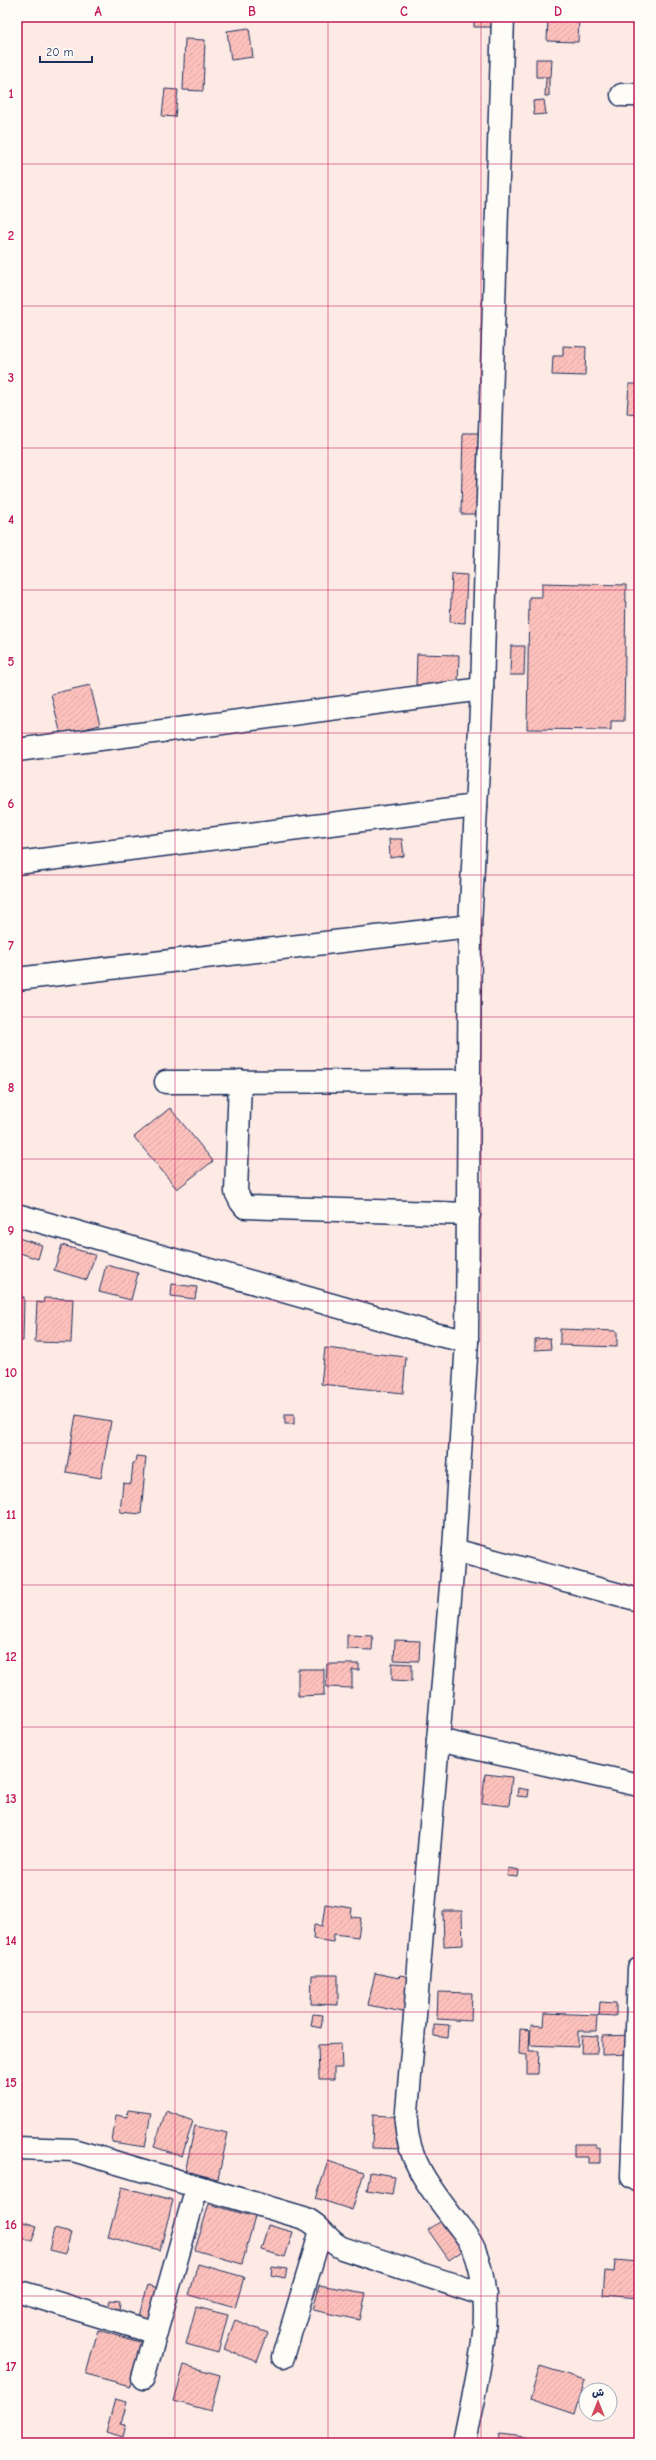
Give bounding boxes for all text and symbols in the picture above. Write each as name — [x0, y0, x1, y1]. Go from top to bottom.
text: A — [94, 4, 102, 19]
text: B — [248, 4, 256, 19]
text: C — [400, 4, 408, 19]
text: D — [554, 4, 562, 19]
scale bar — [40, 38, 92, 64]
text: 20 m — [46, 45, 74, 59]
text: 1 — [8, 86, 14, 101]
text: 2 — [8, 228, 14, 243]
text: 3 — [8, 370, 14, 385]
text: 4 — [8, 512, 14, 527]
text: 5 — [8, 654, 15, 669]
text: 6 — [8, 796, 15, 811]
text: 7 — [8, 938, 14, 953]
text: 8 — [8, 1080, 14, 1095]
text: 9 — [8, 1223, 15, 1238]
text: 10 — [5, 1365, 17, 1380]
text: 11 — [6, 1507, 16, 1522]
text: 12 — [5, 1649, 17, 1664]
text: 13 — [5, 1791, 17, 1806]
text: 14 — [5, 1933, 17, 1948]
text: 15 — [5, 2075, 17, 2090]
text: 16 — [5, 2217, 17, 2232]
text: 17 — [6, 2359, 17, 2374]
north arrow — [578, 2382, 618, 2422]
text: ش — [592, 2386, 604, 2399]

